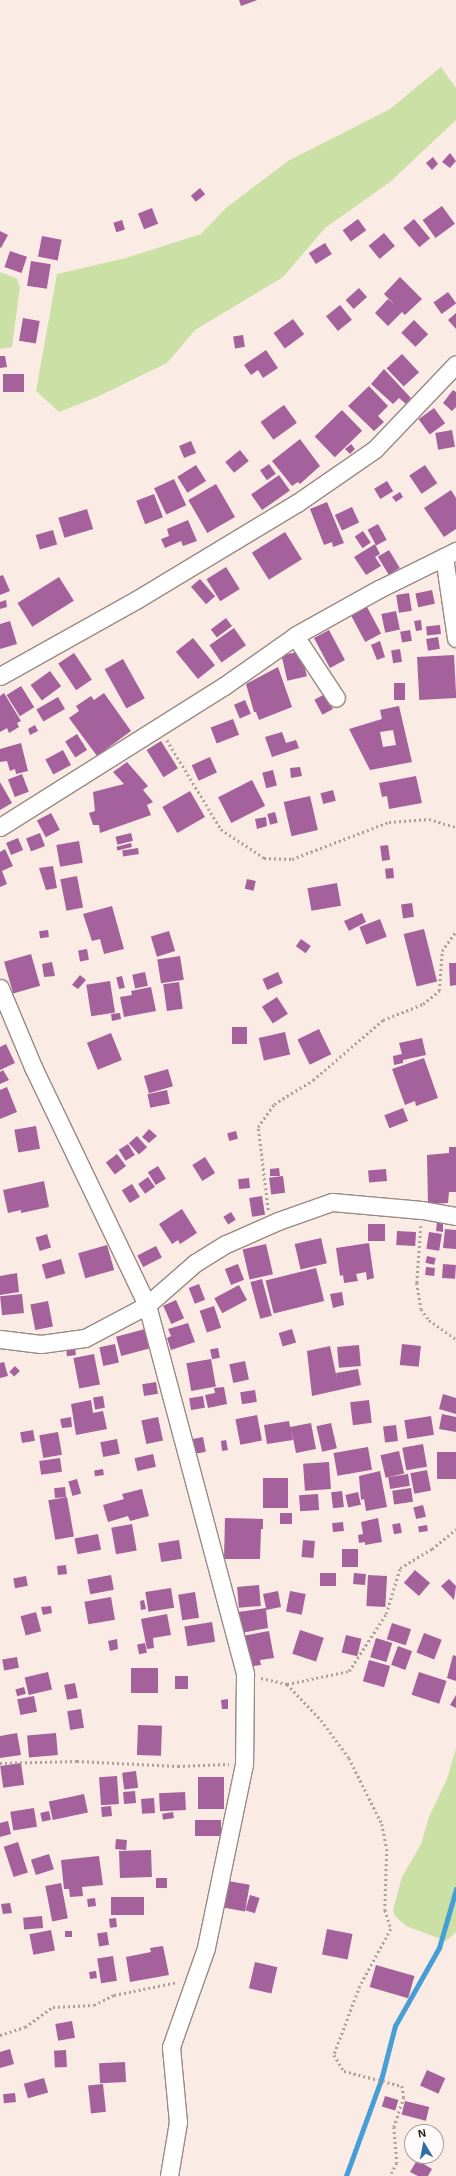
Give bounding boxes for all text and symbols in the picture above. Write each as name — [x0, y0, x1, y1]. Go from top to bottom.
north arrow — [404, 2124, 444, 2164]
text: N — [417, 2127, 427, 2140]

